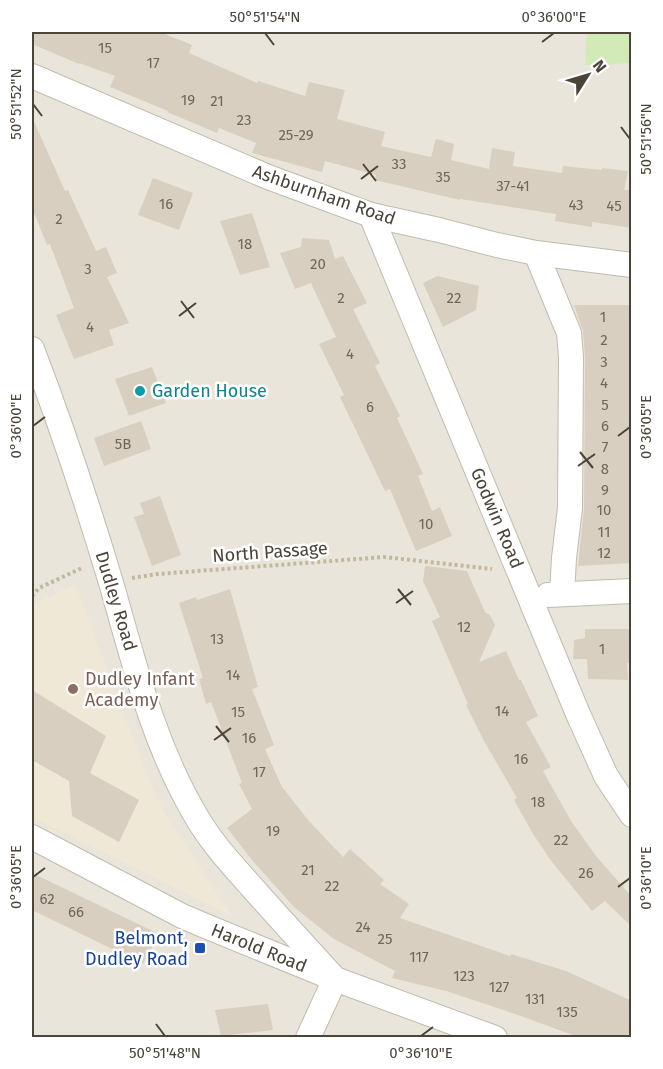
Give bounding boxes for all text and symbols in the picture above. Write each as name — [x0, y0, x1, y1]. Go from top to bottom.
text: 50°51'54"N — [229, 8, 301, 26]
text: 0°36'00"E — [521, 8, 587, 26]
house number: 15 — [98, 39, 112, 57]
north arrow — [558, 45, 618, 105]
house number: 17 — [146, 54, 160, 72]
text: N — [589, 56, 610, 76]
text: 50°51'52"N — [7, 68, 25, 140]
house number: 19 — [181, 91, 195, 109]
house number: 21 — [210, 92, 224, 110]
text: 50°51'56"N — [637, 103, 655, 175]
house number: 23 — [237, 111, 251, 129]
house number: 25-29 — [278, 126, 314, 144]
house number: 33 — [392, 155, 406, 173]
street label: Ashburnham Road — [250, 160, 398, 230]
house number: 35 — [435, 168, 451, 186]
house number: 37-41 — [496, 177, 530, 195]
house number: 16 — [159, 195, 173, 213]
house number: 43 — [568, 196, 584, 214]
house number: 45 — [606, 197, 622, 215]
house number: 2 — [55, 210, 63, 228]
house number: 18 — [238, 235, 252, 253]
house number: 20 — [310, 255, 326, 273]
house number: 3 — [84, 260, 92, 278]
house number: 2 — [337, 289, 345, 307]
house number: 22 — [447, 289, 461, 307]
house number: 1 — [600, 308, 606, 326]
house number: 4 — [86, 318, 94, 336]
house number: 2 — [600, 331, 608, 349]
house number: 4 — [346, 345, 354, 363]
house number: 3 — [600, 353, 608, 371]
house number: 4 — [600, 374, 608, 392]
place label: Garden House — [152, 380, 267, 402]
marker: Garden House — [133, 384, 147, 398]
text: 0°36'00"E — [7, 393, 25, 459]
text: 0°36'05"E — [637, 395, 655, 459]
house number: 5 — [601, 396, 609, 414]
house number: 6 — [366, 398, 374, 416]
house number: 6 — [601, 417, 609, 435]
house number: 5B — [115, 435, 131, 453]
house number: 7 — [602, 438, 609, 456]
house number: 8 — [601, 460, 609, 478]
street label: Godwin Road — [466, 464, 528, 572]
house number: 9 — [601, 481, 609, 499]
house number: 10 — [597, 501, 611, 519]
house number: 10 — [419, 515, 433, 533]
house number: 11 — [598, 523, 610, 541]
street label: North Passage — [212, 537, 328, 567]
house number: 12 — [597, 544, 611, 562]
street label: Dudley Road — [90, 549, 142, 653]
house number: 12 — [457, 618, 471, 636]
house number: 13 — [210, 630, 224, 648]
house number: 1 — [599, 640, 605, 658]
house number: 14 — [226, 666, 240, 684]
place label: Dudley Infant Academy — [85, 668, 195, 711]
marker: Dudley Infant Academy — [66, 682, 80, 696]
house number: 14 — [495, 702, 509, 720]
house number: 15 — [231, 703, 245, 721]
house number: 16 — [242, 729, 256, 747]
house number: 16 — [514, 750, 528, 768]
house number: 17 — [252, 763, 266, 781]
house number: 18 — [531, 793, 545, 811]
house number: 19 — [266, 822, 280, 840]
house number: 22 — [554, 831, 568, 849]
text: 0°36'05"E — [7, 845, 25, 909]
text: 0°36'10"E — [637, 846, 655, 910]
house number: 21 — [301, 861, 315, 879]
house number: 26 — [578, 864, 594, 882]
house number: 22 — [325, 877, 339, 895]
house number: 62 — [39, 890, 55, 908]
house number: 66 — [68, 903, 84, 921]
house number: 24 — [355, 918, 371, 936]
street label: Harold Road — [208, 919, 310, 977]
place label: Belmont, Dudley Road — [85, 927, 188, 970]
house number: 25 — [378, 930, 392, 948]
marker: Belmont, Dudley Road — [193, 941, 207, 955]
house number: 117 — [409, 948, 429, 966]
house number: 123 — [453, 967, 475, 985]
house number: 127 — [489, 978, 510, 996]
house number: 131 — [525, 990, 545, 1008]
house number: 135 — [556, 1003, 578, 1021]
text: 50°51'48"N — [129, 1044, 201, 1062]
text: 0°36'10"E — [389, 1044, 453, 1062]

